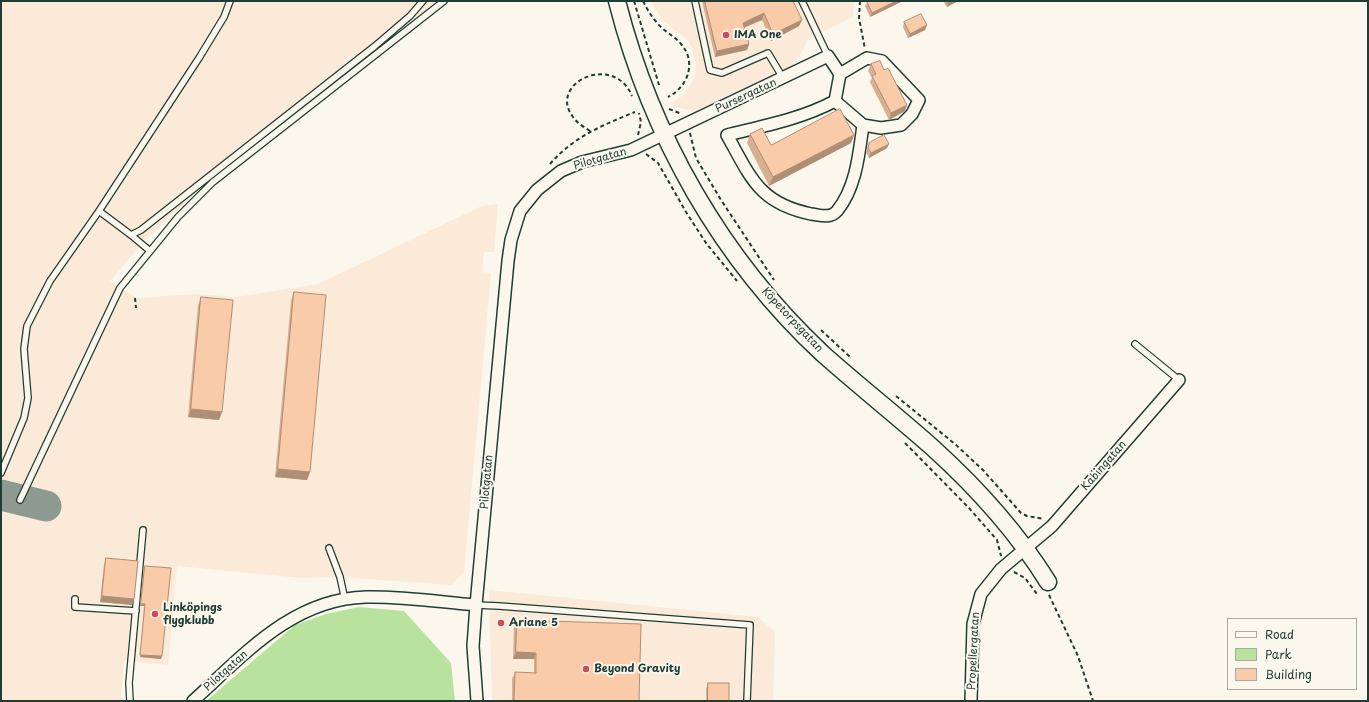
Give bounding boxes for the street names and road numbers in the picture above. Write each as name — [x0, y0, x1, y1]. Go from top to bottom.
street label: Pursergatan — [713, 76, 779, 116]
street label: Pilotgatan — [572, 145, 628, 173]
street label: Köpetorpsgatan — [759, 285, 825, 355]
street label: Kabingatan — [1079, 438, 1129, 494]
street label: Pilotgatan — [478, 454, 496, 510]
street label: Propellergatan — [965, 612, 983, 690]
street label: Pilotgatan — [201, 648, 251, 694]

